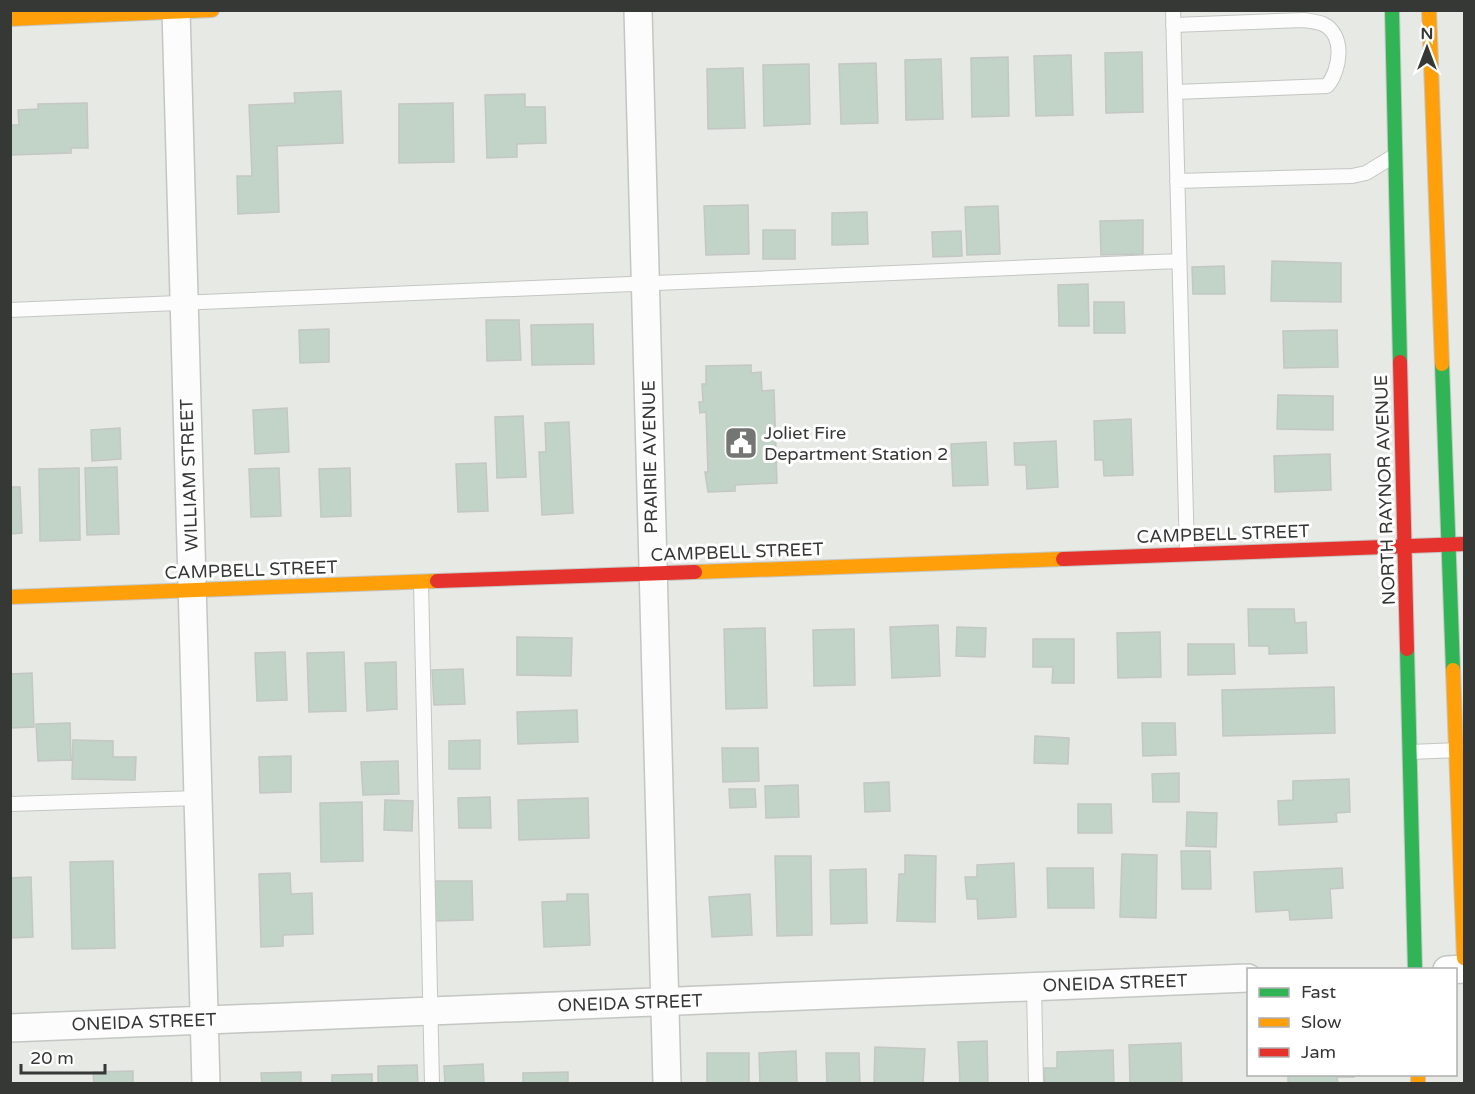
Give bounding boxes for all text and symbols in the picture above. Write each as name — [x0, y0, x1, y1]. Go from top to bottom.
north arrow — [1397, 18, 1457, 78]
text: N — [1421, 24, 1433, 44]
street label: NORTH RAYNOR AVENUE — [1370, 374, 1400, 606]
street label: PRAIRIE AVENUE — [638, 380, 662, 534]
street label: WILLIAM STREET — [175, 398, 203, 552]
place label: Joliet Fire Department Station 2 — [764, 422, 948, 465]
public building icon: Joliet Fire Department Station 2 — [723, 425, 759, 461]
street label: CAMPBELL STREET — [1136, 520, 1310, 548]
street label: CAMPBELL STREET — [650, 538, 824, 566]
street label: CAMPBELL STREET — [164, 556, 338, 584]
legend — [1247, 968, 1457, 1076]
street label: ONEIDA STREET — [1042, 969, 1188, 997]
text: Fast — [1301, 981, 1336, 1003]
street label: ONEIDA STREET — [557, 989, 703, 1017]
street label: ONEIDA STREET — [71, 1008, 217, 1036]
text: Slow — [1301, 1011, 1342, 1033]
scale bar — [21, 1037, 105, 1075]
text: Jam — [1301, 1041, 1336, 1063]
text: 20 m — [30, 1047, 74, 1069]

